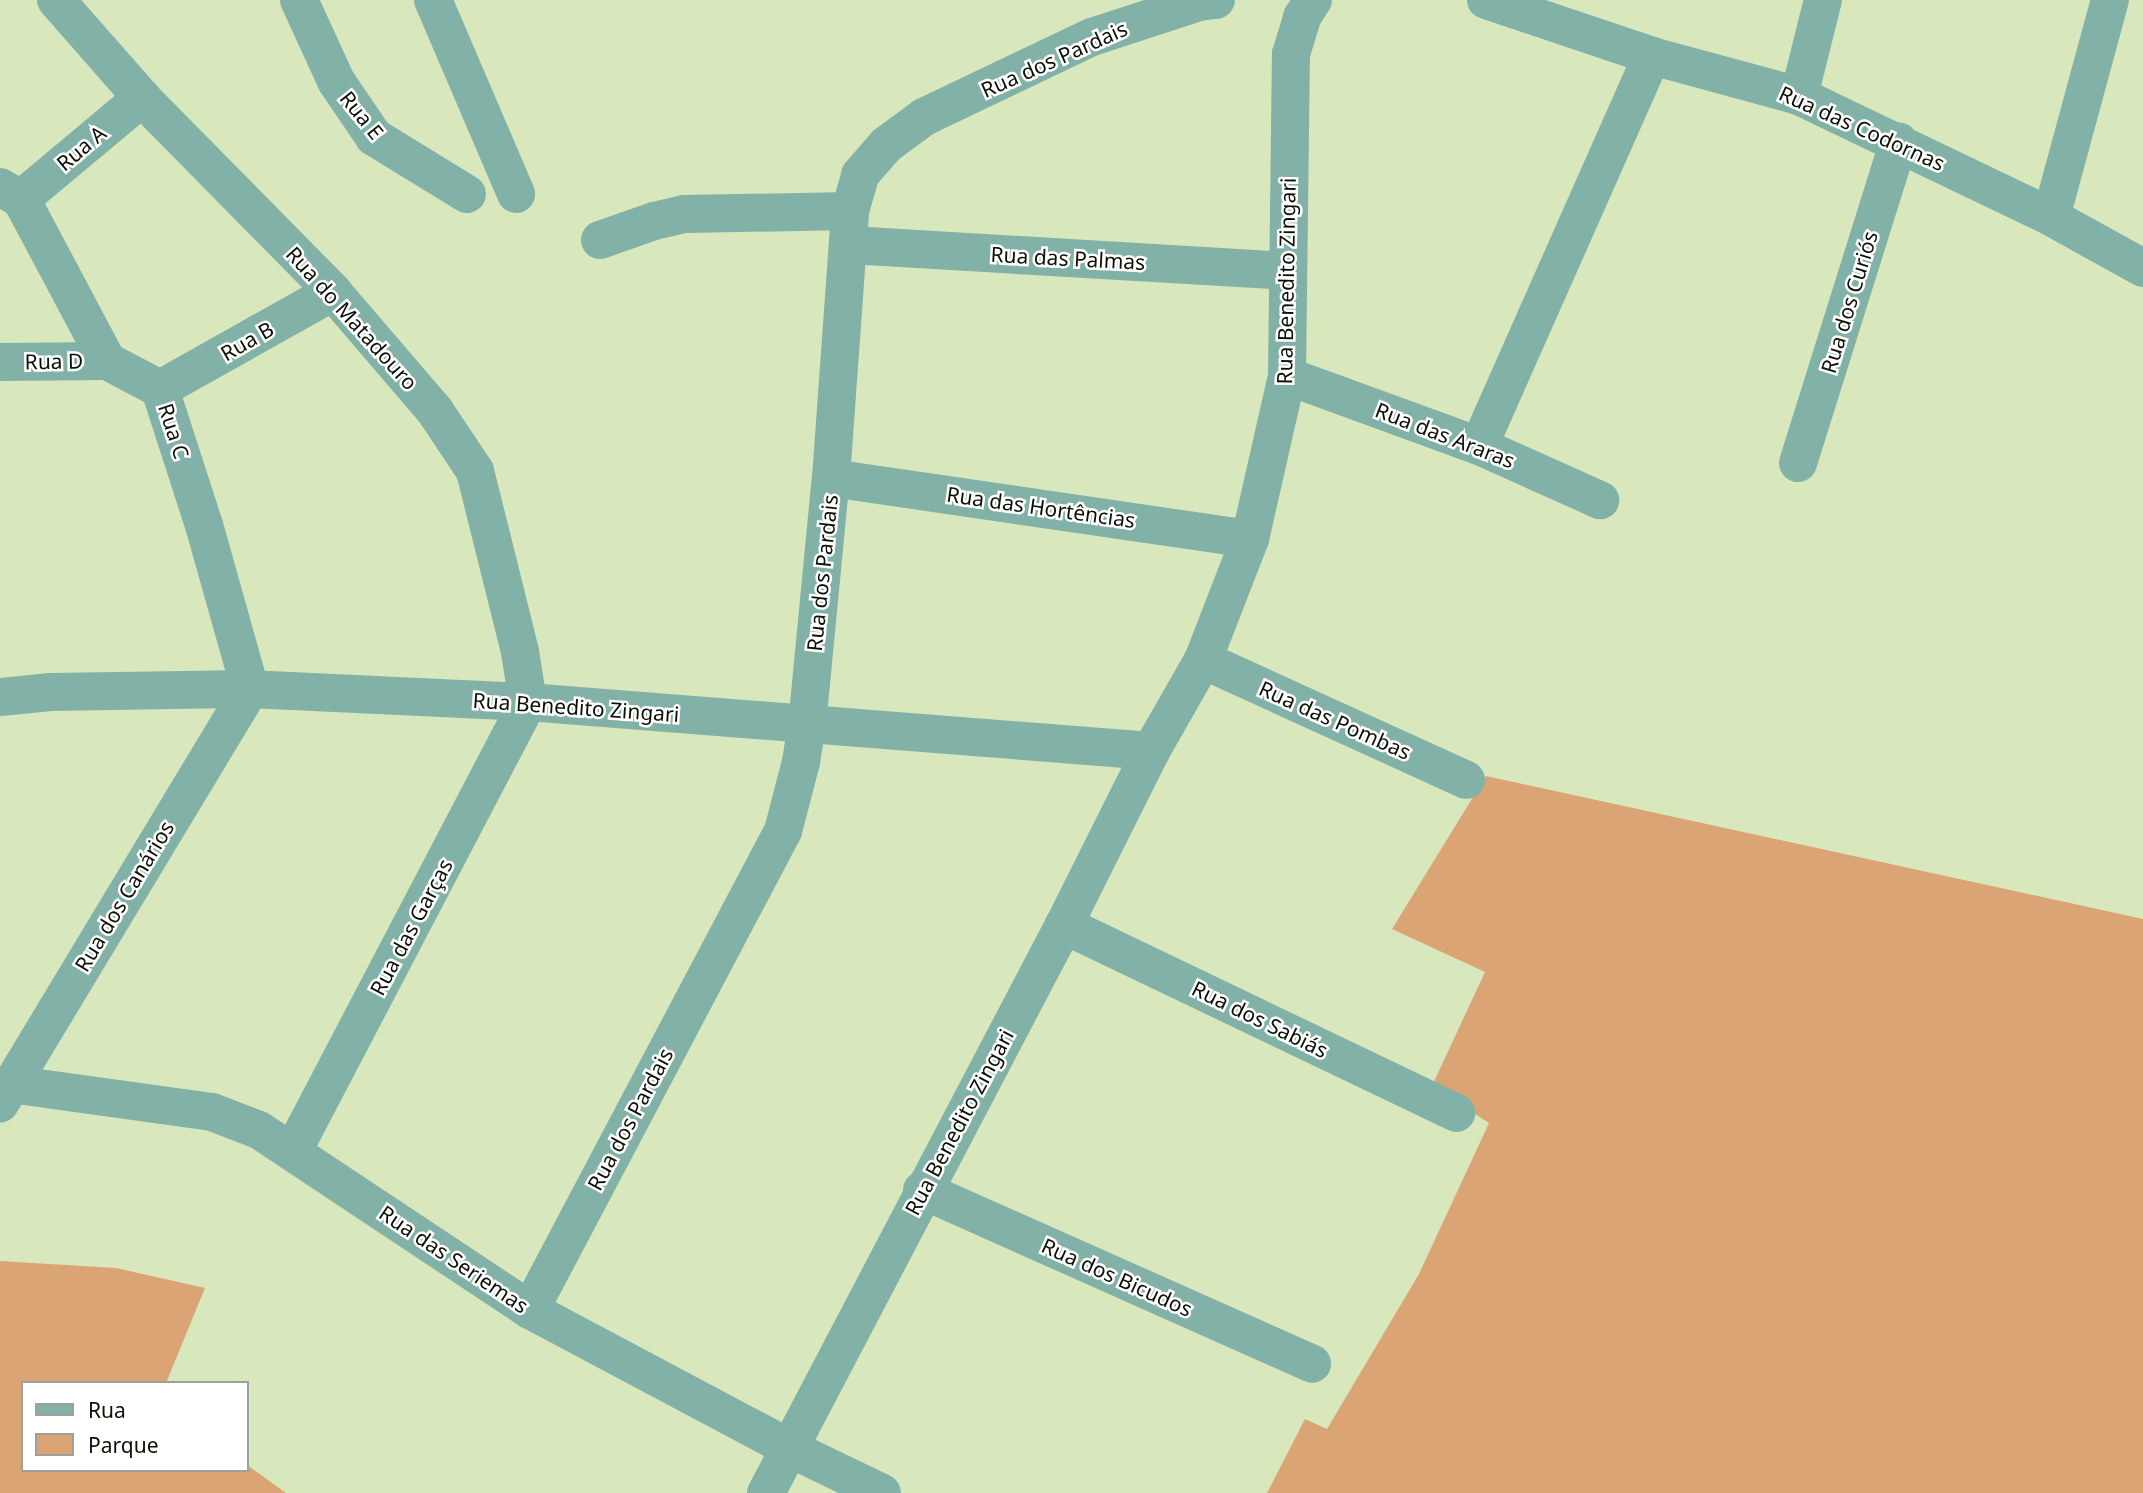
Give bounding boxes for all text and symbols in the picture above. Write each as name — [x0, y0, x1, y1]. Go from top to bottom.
street label: Rua dos Pardais — [977, 15, 1131, 103]
street label: Rua das Codornas — [1775, 80, 1949, 176]
street label: Rua E — [335, 86, 389, 144]
street label: Rua A — [51, 120, 111, 176]
street label: Rua Benedito Zingari — [1272, 177, 1300, 385]
street label: Rua dos Curiós — [1815, 228, 1883, 376]
street label: Rua do Matadouro — [281, 241, 423, 395]
street label: Rua das Palmas — [990, 241, 1146, 275]
street label: Rua B — [216, 316, 278, 366]
street label: Rua D — [24, 348, 84, 374]
street label: Rua das Araras — [1372, 397, 1518, 473]
street label: Rua C — [153, 400, 195, 462]
street label: Rua das Hortências — [945, 481, 1137, 533]
street label: Rua dos Pardais — [801, 493, 843, 653]
street label: Rua das Pombas — [1255, 675, 1415, 765]
street label: Rua Benedito Zingari — [472, 687, 680, 727]
street label: Rua dos Canários — [69, 816, 179, 976]
street label: Rua das Garças — [364, 855, 458, 999]
street label: Rua dos Sabiás — [1188, 975, 1332, 1063]
street label: Rua Benedito Zingari — [899, 1025, 1019, 1219]
street label: Rua dos Pardais — [582, 1044, 678, 1194]
street label: Rua das Seriemas — [375, 1200, 533, 1318]
street label: Rua dos Bicudos — [1038, 1232, 1196, 1322]
legend — [21, 1381, 248, 1472]
text: Rua — [88, 1396, 126, 1424]
text: Parque — [88, 1431, 158, 1459]

